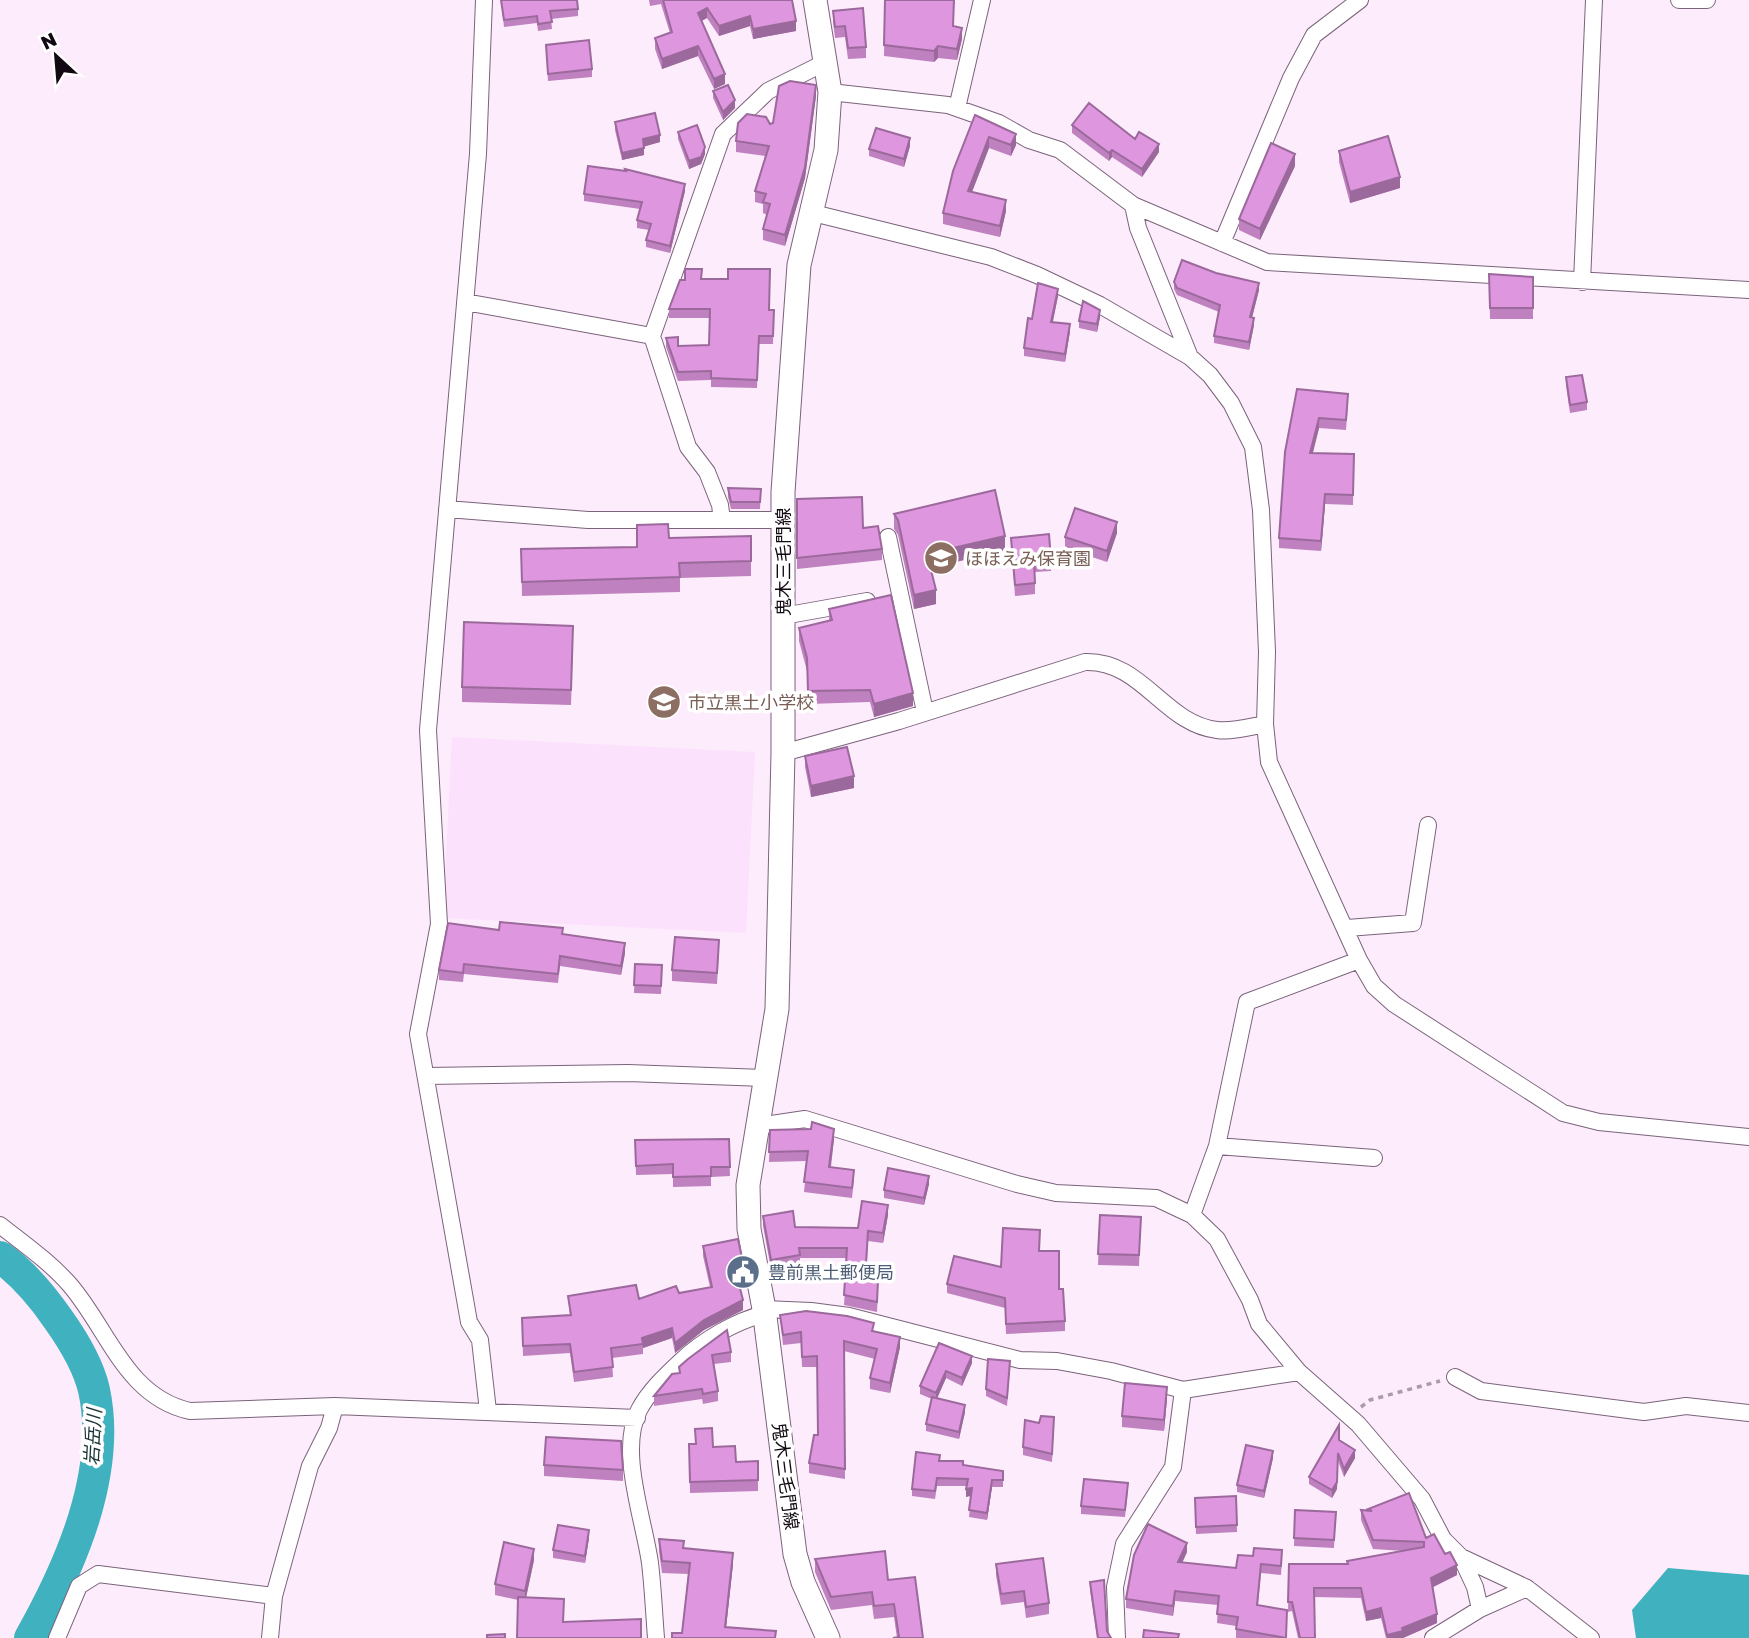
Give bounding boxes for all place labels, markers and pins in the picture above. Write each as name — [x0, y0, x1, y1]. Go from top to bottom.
school or university icon: ほほえみ保育園 — [922, 539, 960, 577]
place label: ほほえみ保育園 — [965, 547, 1091, 569]
school or university icon: 市立黒土小学校 — [645, 683, 683, 721]
place label: 市立黒土小学校 — [688, 691, 814, 713]
public building icon: 豊前黒土郵便局 — [724, 1253, 762, 1291]
place label: 豊前黒土郵便局 — [768, 1261, 894, 1283]

